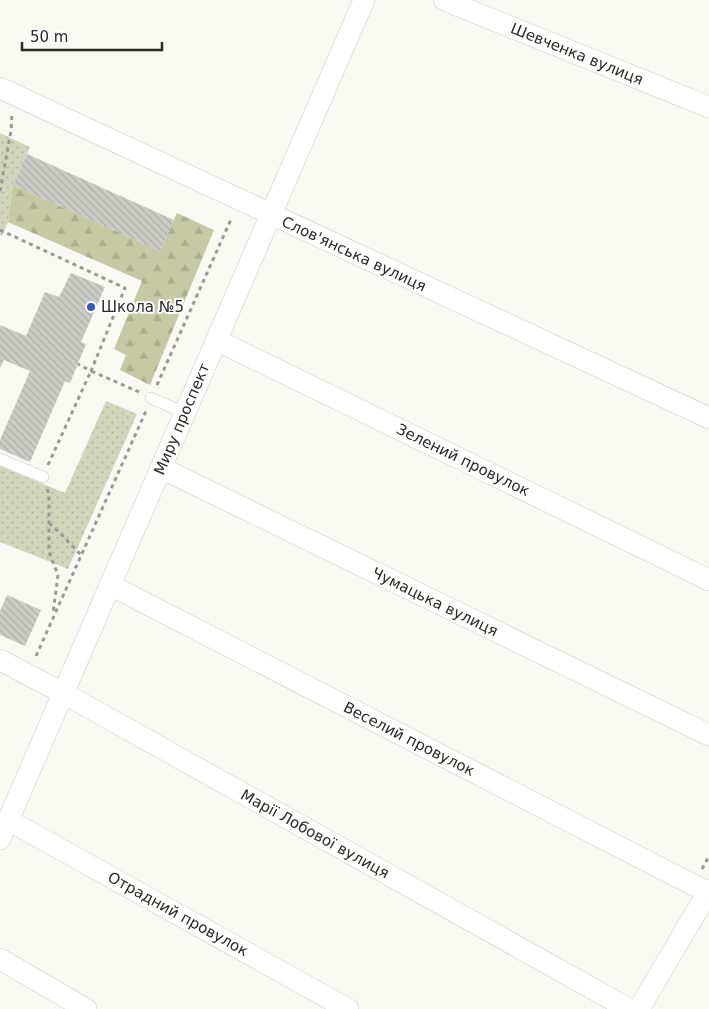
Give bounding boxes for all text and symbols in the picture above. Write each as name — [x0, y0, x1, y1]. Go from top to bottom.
street label: Шевченка вулиця — [508, 19, 646, 89]
scale bar — [22, 20, 162, 52]
text: 50 m — [30, 28, 68, 46]
street label: Слов'янська вулиця — [279, 213, 429, 295]
place label: Школа №5 — [101, 298, 184, 316]
marker: Школа №5 — [85, 301, 97, 313]
street label: Миру проспект — [150, 360, 214, 477]
street label: Зелений провулок — [394, 420, 532, 500]
street label: Чумацька вулиця — [369, 564, 501, 640]
street label: Веселий провулок — [340, 698, 478, 780]
street label: Марії Лобової вулиця — [238, 786, 392, 882]
street label: Отрадний провулок — [105, 868, 251, 960]

